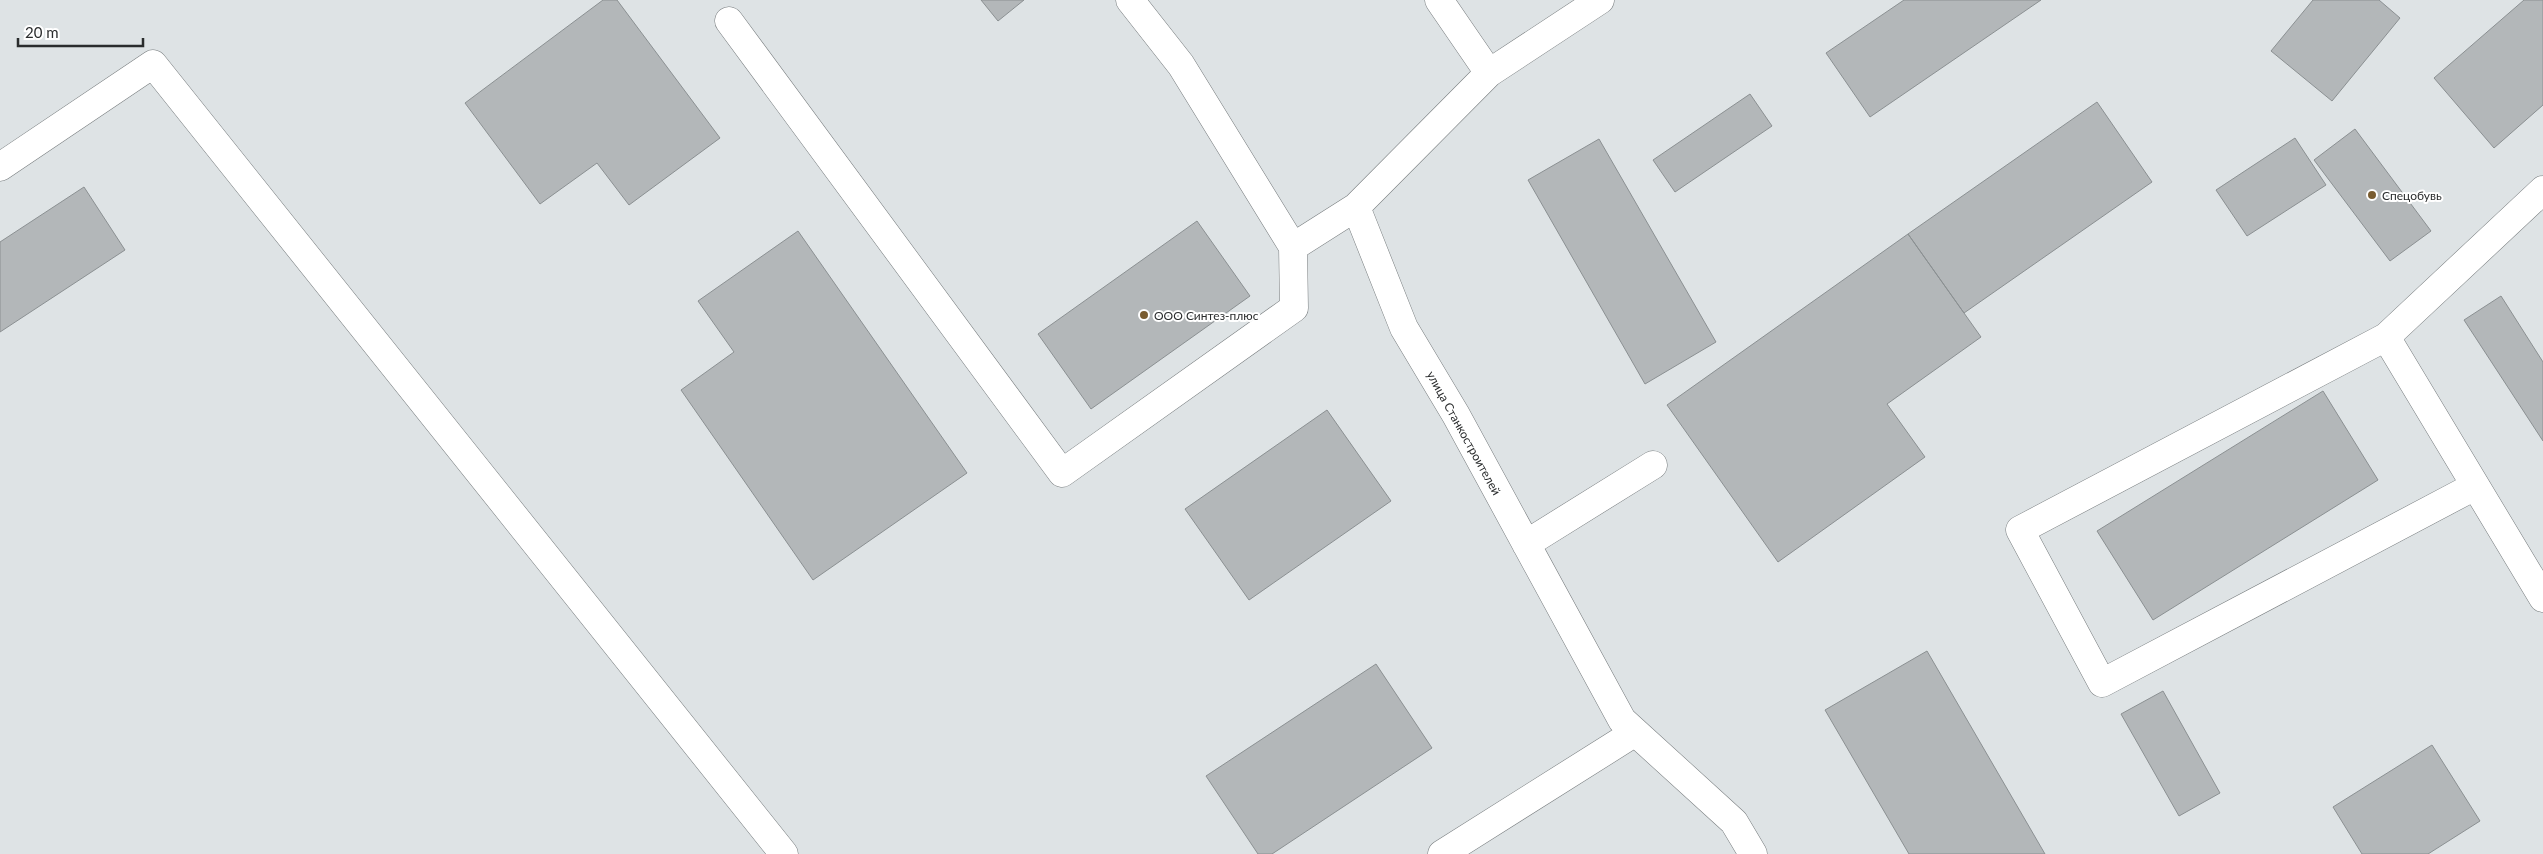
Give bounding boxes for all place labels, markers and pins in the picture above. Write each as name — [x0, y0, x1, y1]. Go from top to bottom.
place label: Спецобувь — [2382, 188, 2442, 203]
marker: Спецобувь — [2366, 189, 2378, 201]
place label: ООО Синтез-плюс — [1154, 308, 1259, 323]
marker: ООО Синтез-плюс — [1138, 309, 1150, 321]

